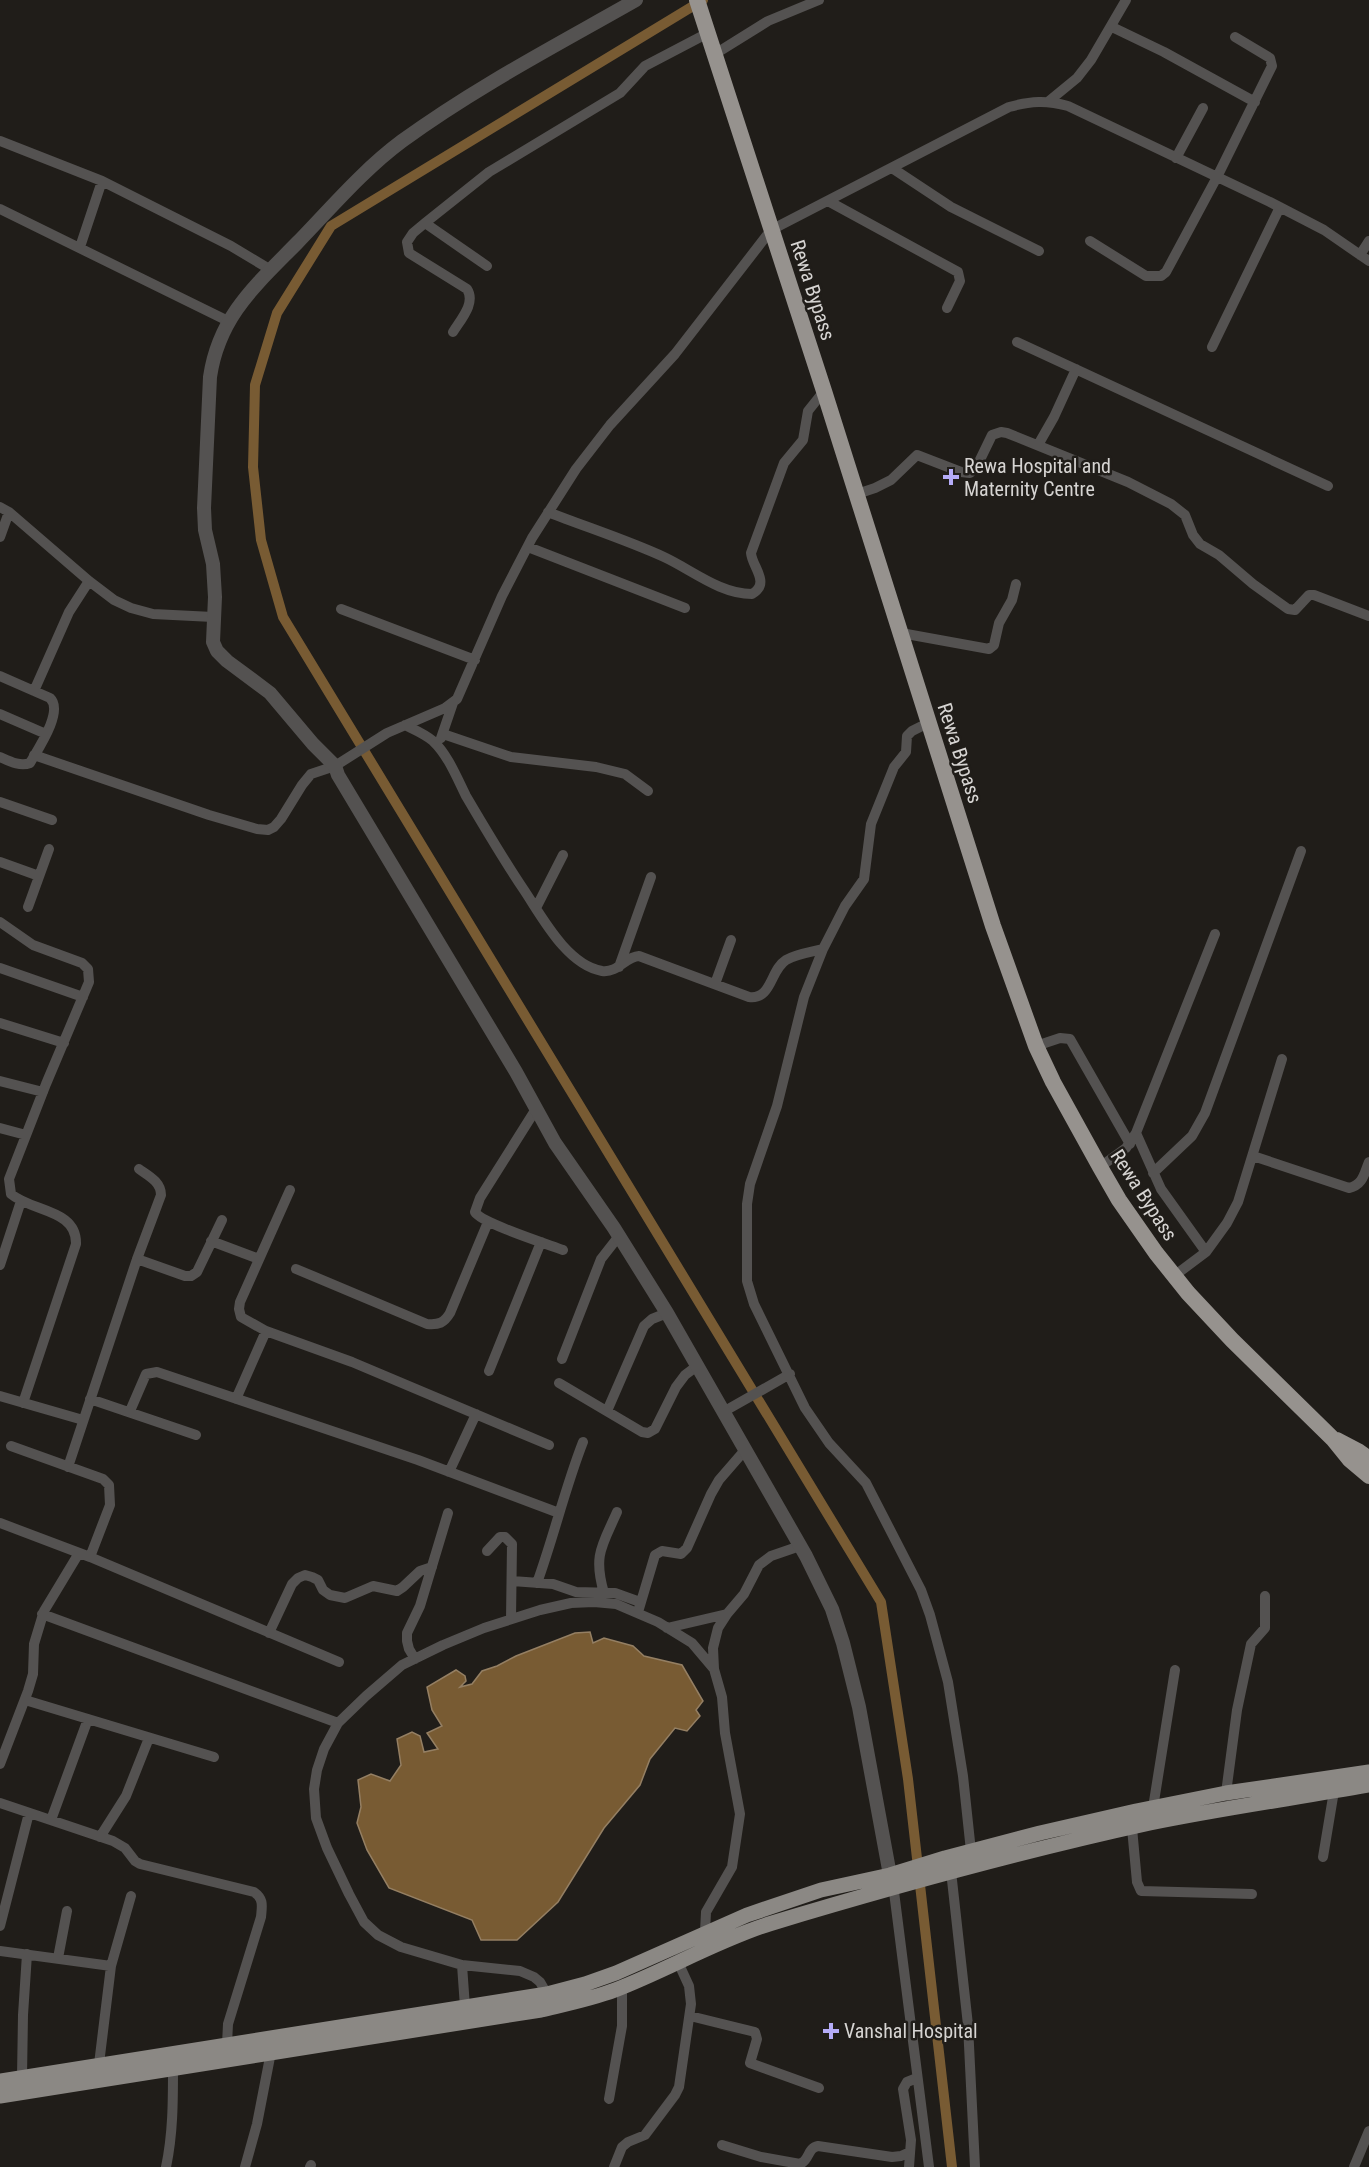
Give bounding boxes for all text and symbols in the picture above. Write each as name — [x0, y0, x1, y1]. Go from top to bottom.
street label: Rewa Bypass — [786, 237, 840, 343]
place label: Rewa Hospital and Maternity Centre — [964, 454, 1111, 501]
marker: Rewa Hospital and Maternity Centre — [942, 468, 960, 486]
street label: Rewa Bypass — [933, 700, 987, 806]
street label: Rewa Bypass — [1106, 1145, 1182, 1245]
place label: Vanshal Hospital — [844, 2019, 978, 2043]
marker: Vanshal Hospital — [822, 2022, 840, 2040]

